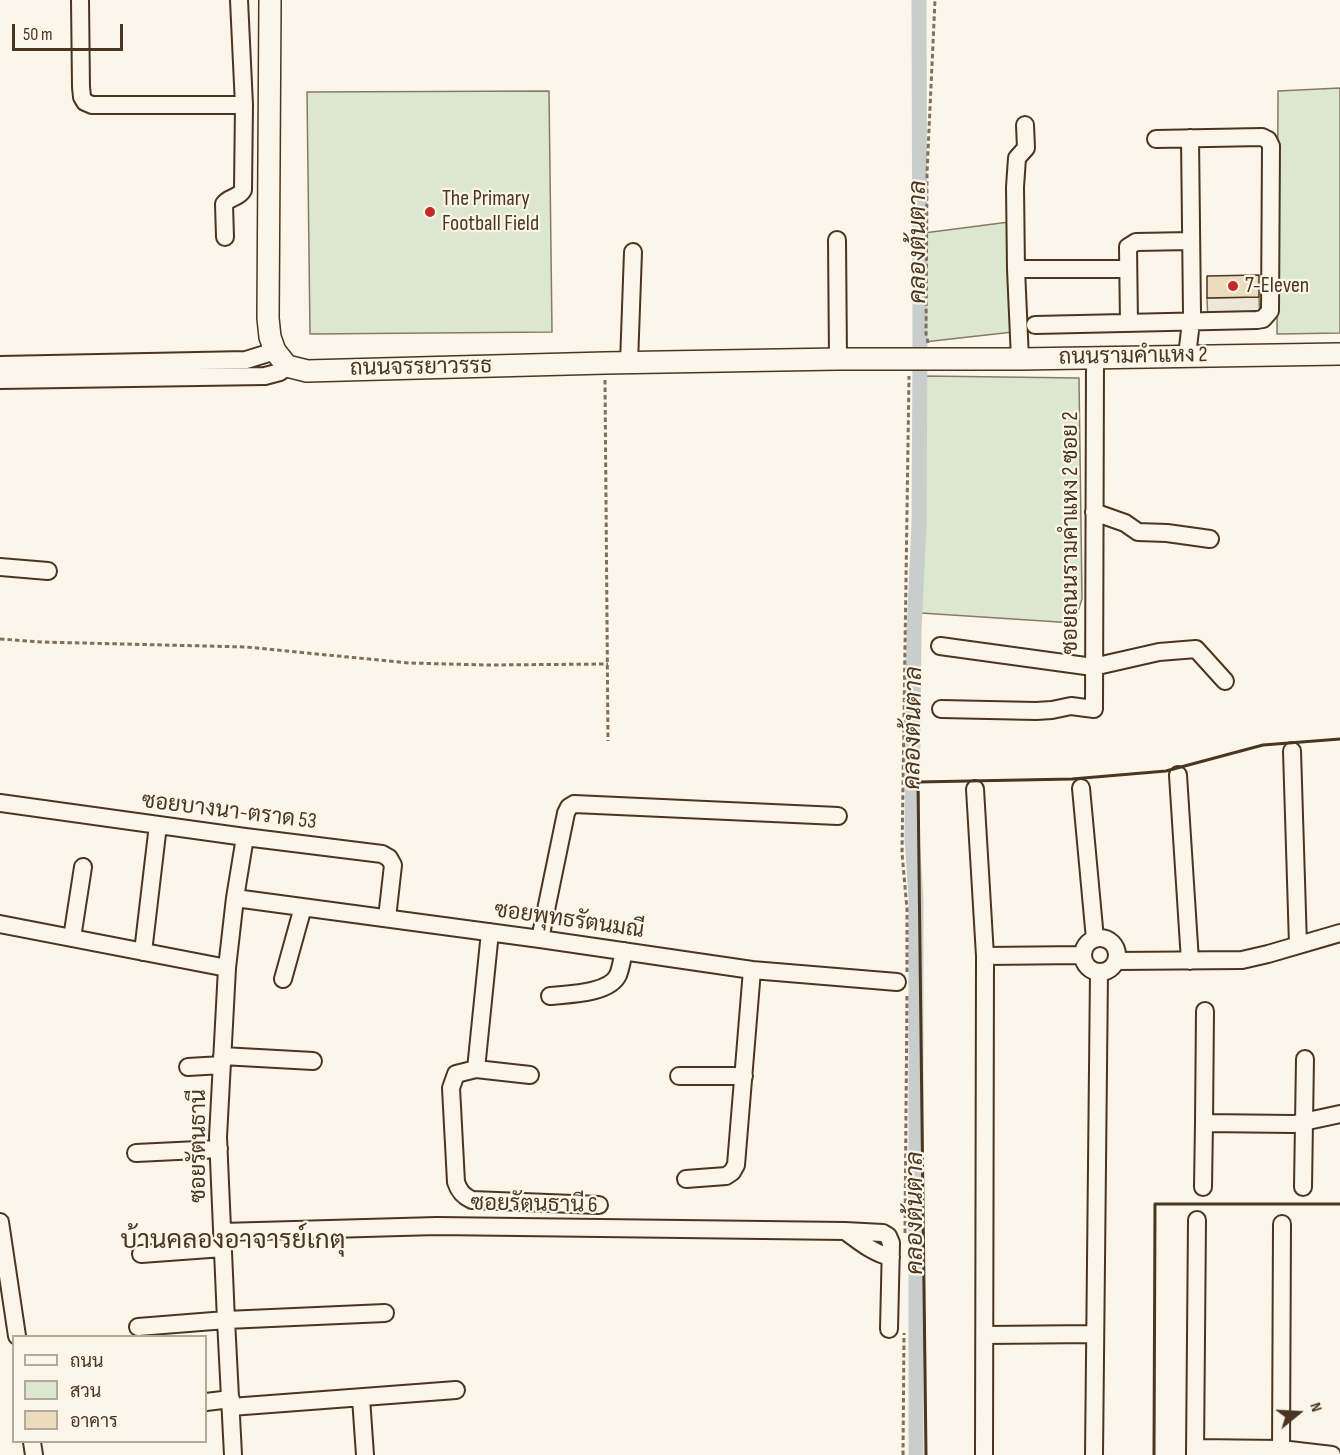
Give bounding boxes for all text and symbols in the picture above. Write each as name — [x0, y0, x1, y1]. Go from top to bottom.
scale bar — [15, 12, 126, 50]
text: 50 m — [23, 24, 53, 45]
water label: คลองต้นตาล — [905, 180, 933, 304]
place label: The Primary Football Field — [442, 186, 539, 237]
marker: The Primary Football Field — [423, 205, 437, 219]
place label: 7-Eleven — [1245, 273, 1309, 299]
marker: 7-Eleven — [1226, 279, 1240, 293]
street label: ถนนรามคำแหง 2 — [1058, 343, 1208, 371]
street label: ถนนจรรยาวรรธ — [350, 354, 492, 382]
street label: ซอยถนนรามคำแหง 2 ซอย 2 — [1058, 411, 1084, 655]
water label: คลองต้นตาล — [899, 666, 929, 790]
street label: ซอยบางนา-ตราด 53 — [140, 788, 318, 836]
street label: ซอยพุทธรัตนมณี — [492, 897, 646, 945]
street label: ซอยรัตนธานี — [186, 1089, 212, 1203]
water label: คลองต้นตาล — [902, 1151, 930, 1275]
street label: ซอยรัตนธานี 6 — [470, 1191, 598, 1219]
district label: บ้านคลองอาจารย์เกตุ — [121, 1225, 345, 1257]
legend — [12, 1335, 207, 1443]
text: ถนน — [70, 1351, 103, 1372]
text: สวน — [70, 1381, 101, 1402]
north arrow — [1268, 1383, 1328, 1443]
text: N — [1305, 1400, 1326, 1414]
text: อาคาร — [70, 1411, 118, 1432]

